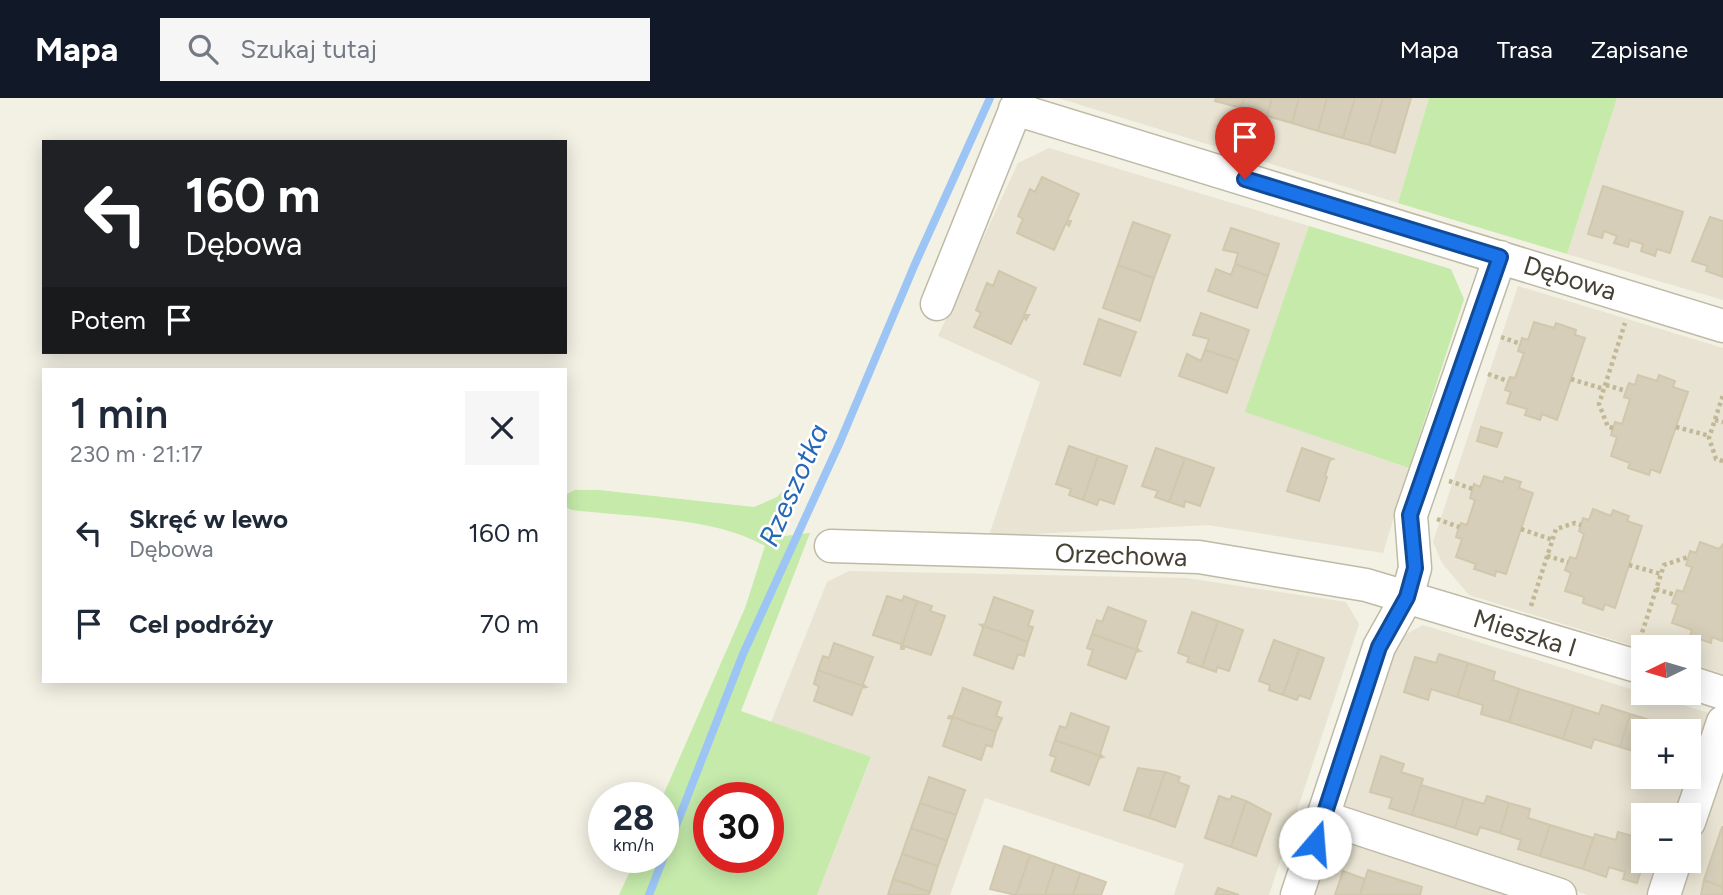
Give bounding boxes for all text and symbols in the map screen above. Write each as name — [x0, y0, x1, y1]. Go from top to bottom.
search box — [160, 18, 650, 81]
text: Mapa — [35, 30, 118, 69]
icon: search — [184, 30, 222, 68]
text: Szukaj tutaj — [240, 33, 377, 65]
text: Mapa — [1400, 35, 1459, 64]
text: Trasa — [1497, 35, 1553, 64]
text: Zapisane — [1591, 35, 1688, 64]
pin — [1215, 107, 1275, 179]
icon: arrive — [1226, 118, 1264, 156]
text: 160 m — [185, 165, 320, 224]
icon: left — [70, 168, 161, 259]
text: Dębowa — [185, 225, 302, 263]
street label: Dębowa — [1520, 249, 1620, 307]
icon: arrive — [160, 301, 198, 339]
text: Potem — [70, 304, 146, 336]
text: 1 min — [70, 388, 168, 439]
button: close — [465, 391, 539, 465]
water label: Rzeszotka — [751, 419, 835, 551]
text: 230 m · 21:17 — [70, 440, 203, 468]
text: Skręć w lewo — [129, 503, 288, 535]
icon: left — [70, 514, 108, 552]
text: 160 m — [468, 517, 539, 549]
text: Dębowa — [129, 535, 213, 563]
street label: Orzechowa — [1054, 537, 1188, 573]
street label: Mieszka I — [1470, 602, 1580, 664]
icon: arrive — [70, 605, 108, 643]
text: Cel podróży — [129, 608, 273, 640]
text: 70 m — [480, 608, 539, 640]
north arrow — [1631, 635, 1701, 705]
map controls — [1631, 635, 1701, 873]
button: + — [1631, 719, 1701, 789]
speed limit sign: 30 — [693, 782, 784, 873]
text: 28 — [613, 797, 654, 839]
button: − — [1631, 803, 1701, 873]
position arrow — [1278, 806, 1352, 880]
text: km/h — [613, 834, 654, 856]

